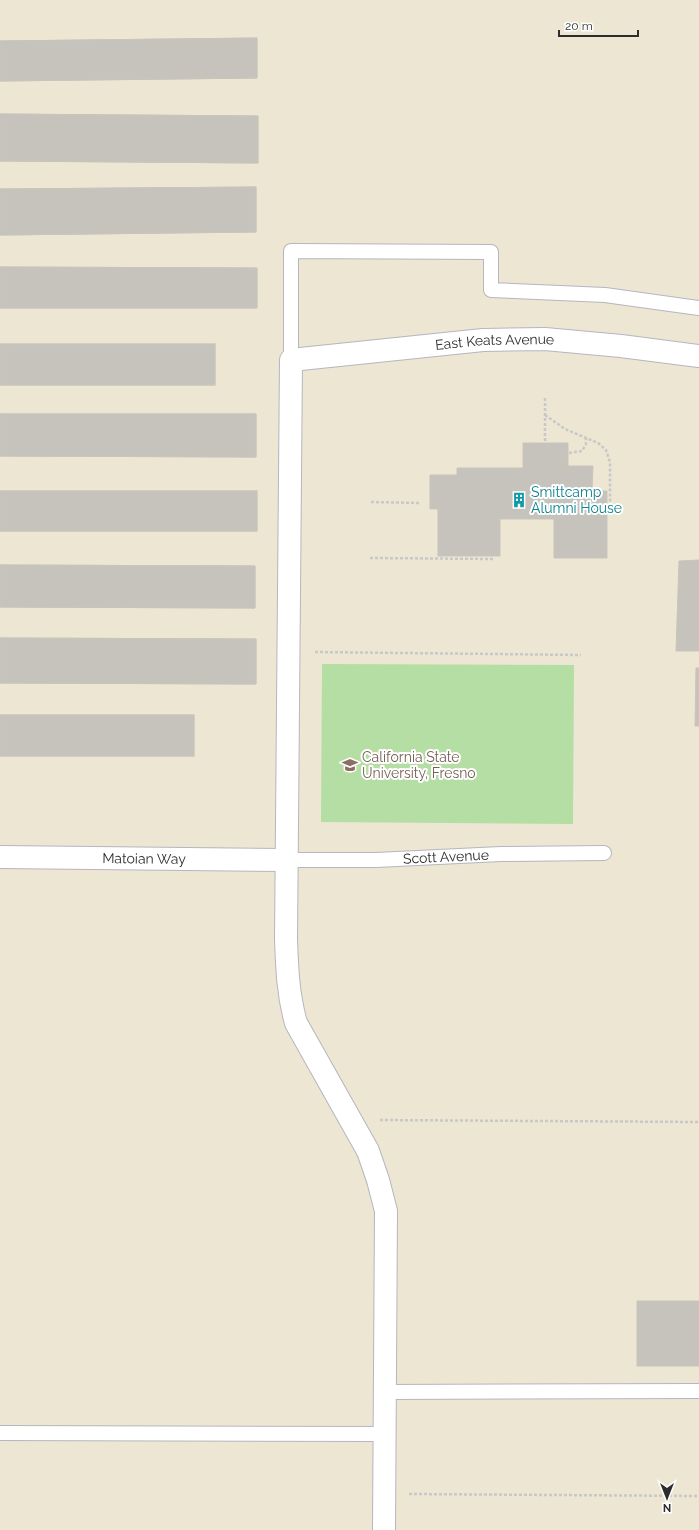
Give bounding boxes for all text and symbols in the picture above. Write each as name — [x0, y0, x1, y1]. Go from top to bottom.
scale bar — [559, 12, 638, 38]
text: 20 m — [565, 19, 593, 33]
street label: East Keats Avenue — [434, 331, 555, 353]
place label: Smittcamp Alumni House — [531, 484, 622, 516]
building icon: Smittcamp Alumni House — [510, 491, 528, 509]
place label: California State University, Fresno — [362, 749, 476, 781]
school or university icon: California State University, Fresno — [341, 756, 359, 774]
street label: Scott Avenue — [403, 847, 489, 867]
street label: Matoian Way — [102, 850, 186, 867]
north arrow — [647, 1478, 687, 1518]
text: N — [663, 1501, 671, 1514]

